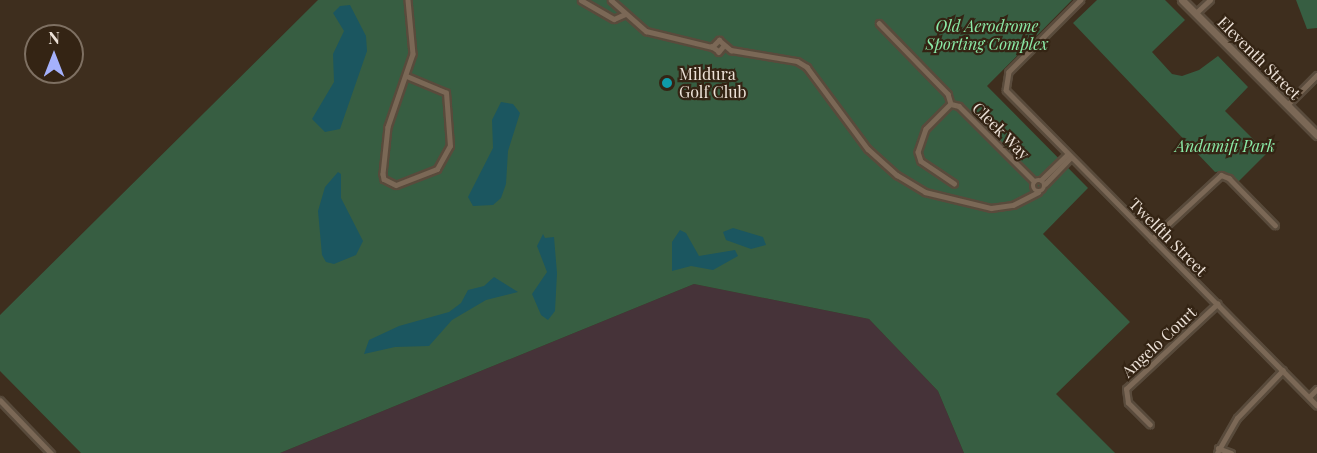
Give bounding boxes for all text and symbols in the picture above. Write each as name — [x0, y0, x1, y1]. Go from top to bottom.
street label: Eleventh Street — [1213, 12, 1305, 104]
park label: Old Aerodrome Sporting Complex — [926, 16, 1048, 54]
north arrow — [24, 24, 84, 84]
text: N — [48, 27, 60, 48]
place label: Mildura Golf Club — [679, 64, 747, 102]
marker: Mildura Golf Club — [660, 76, 674, 90]
street label: Cleek Way — [968, 98, 1034, 164]
park label: Andamifi Park — [1175, 136, 1275, 156]
street label: Twelfth Street — [1125, 194, 1211, 280]
street label: Angelo Court — [1118, 303, 1200, 381]

